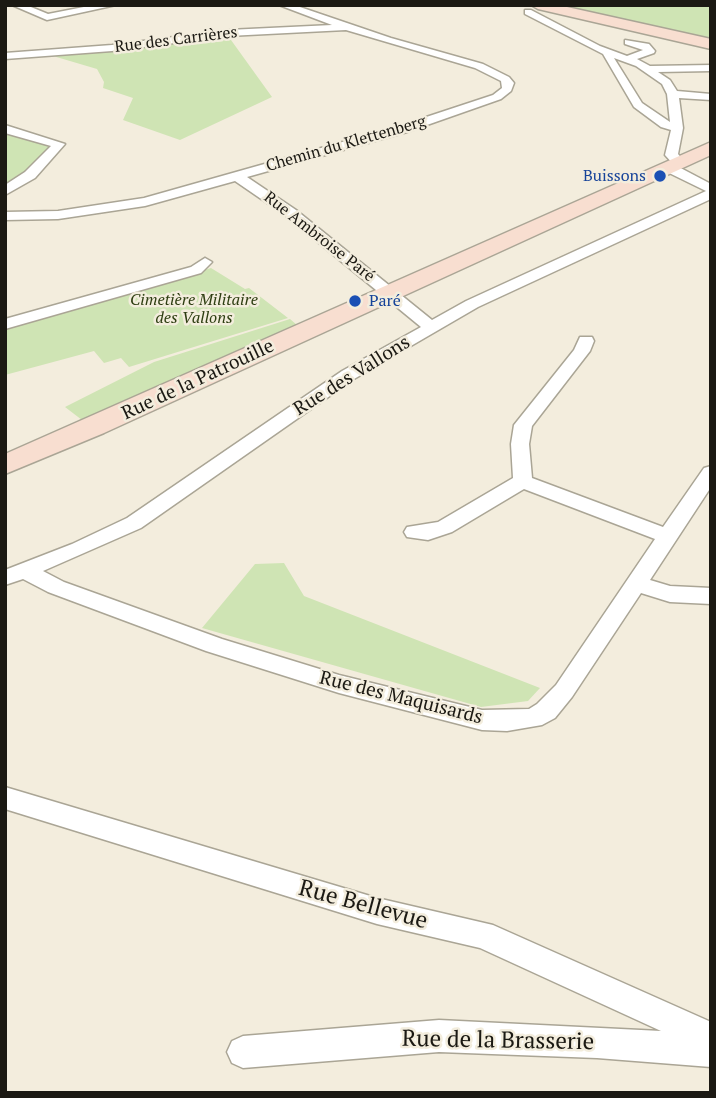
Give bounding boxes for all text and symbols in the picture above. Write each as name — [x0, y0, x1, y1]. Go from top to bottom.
street label: Rue des Carrières — [113, 23, 239, 57]
street label: Chemin du Klettenberg — [264, 112, 428, 176]
place label: Buissons — [583, 166, 646, 186]
marker: Buissons — [652, 168, 668, 184]
street label: Rue Ambroise Paré — [260, 188, 378, 286]
park label: Cimetière Militaire des Vallons — [130, 290, 258, 328]
place label: Paré — [369, 291, 401, 311]
marker: Paré — [347, 293, 363, 309]
street label: Rue des Vallons — [290, 331, 414, 421]
street label: Rue de la Patrouille — [118, 335, 278, 425]
street label: Rue des Maquisards — [317, 667, 485, 729]
street label: Rue Bellevue — [296, 875, 430, 935]
street label: Rue de la Brasserie — [402, 1026, 594, 1056]

